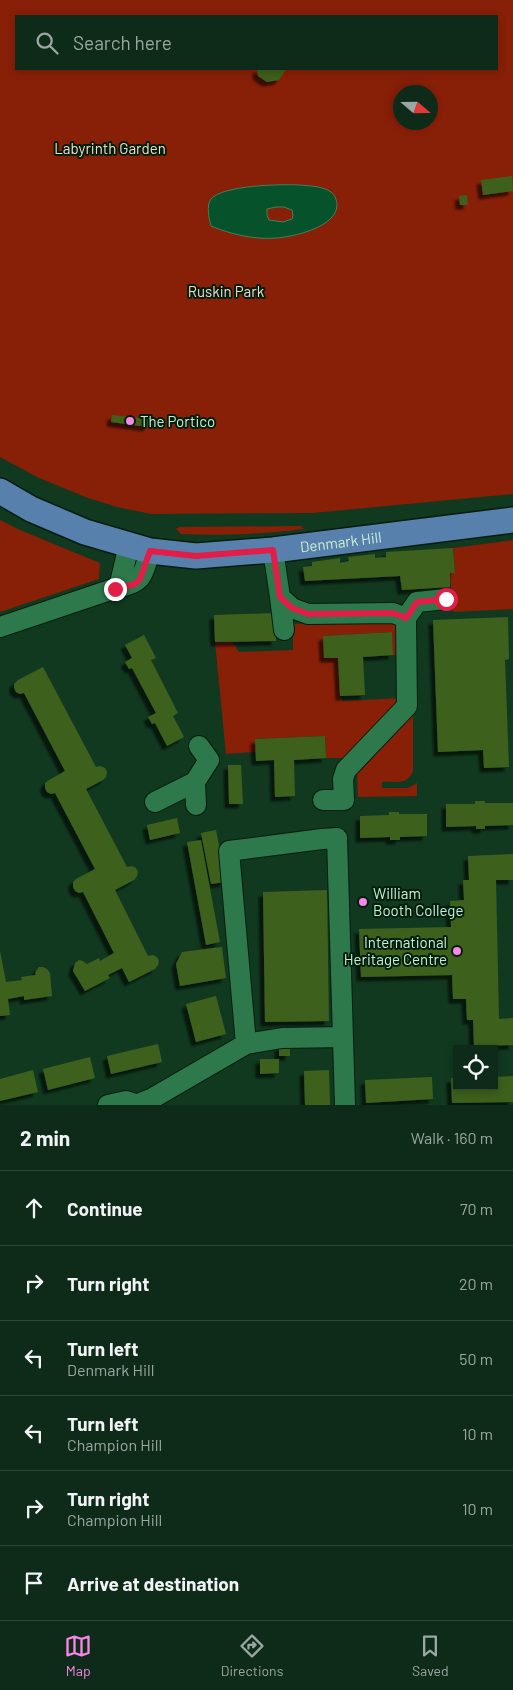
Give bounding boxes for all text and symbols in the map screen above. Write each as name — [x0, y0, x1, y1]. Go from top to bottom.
search box — [15, 15, 498, 70]
icon: search — [33, 29, 61, 57]
text: Search here — [73, 31, 172, 54]
north arrow — [393, 85, 438, 130]
park label: Labyrinth Garden — [54, 139, 166, 157]
park label: Ruskin Park — [188, 282, 265, 300]
place label: The Portico — [140, 412, 215, 430]
marker: The Portico — [124, 415, 136, 427]
street label: Denmark Hill — [299, 528, 383, 556]
route end — [104, 578, 127, 601]
route start — [435, 588, 458, 611]
place label: William Booth College — [373, 884, 463, 919]
marker: William Booth College — [357, 896, 369, 908]
place label: International Heritage Centre — [344, 933, 447, 968]
marker: International Heritage Centre — [451, 945, 463, 957]
map controls — [453, 1045, 498, 1090]
button: locate — [453, 1045, 498, 1090]
text: 2 min — [20, 1125, 70, 1150]
text: Walk · 160 m — [411, 1128, 493, 1147]
icon: ahead — [20, 1194, 48, 1222]
text: Continue — [67, 1197, 143, 1220]
text: 70 m — [460, 1199, 493, 1218]
icon: right — [20, 1269, 48, 1297]
text: Turn right — [67, 1272, 149, 1295]
text: 20 m — [459, 1274, 493, 1293]
text: Turn left — [67, 1337, 138, 1360]
icon: left — [20, 1344, 48, 1372]
text: 50 m — [459, 1349, 493, 1368]
text: Denmark Hill — [67, 1360, 154, 1379]
text: Turn left — [67, 1412, 138, 1435]
icon: left — [20, 1419, 48, 1447]
text: 10 m — [462, 1424, 493, 1443]
text: Champion Hill — [67, 1435, 162, 1454]
text: Turn right — [67, 1487, 149, 1510]
icon: right — [20, 1494, 48, 1522]
text: 10 m — [462, 1499, 493, 1518]
text: Champion Hill — [67, 1510, 162, 1529]
icon: arrive — [20, 1569, 48, 1597]
text: Arrive at destination — [67, 1572, 239, 1595]
tab: Map — [64, 1632, 92, 1679]
tab: Directions — [221, 1632, 283, 1679]
tab: Saved — [412, 1632, 449, 1679]

